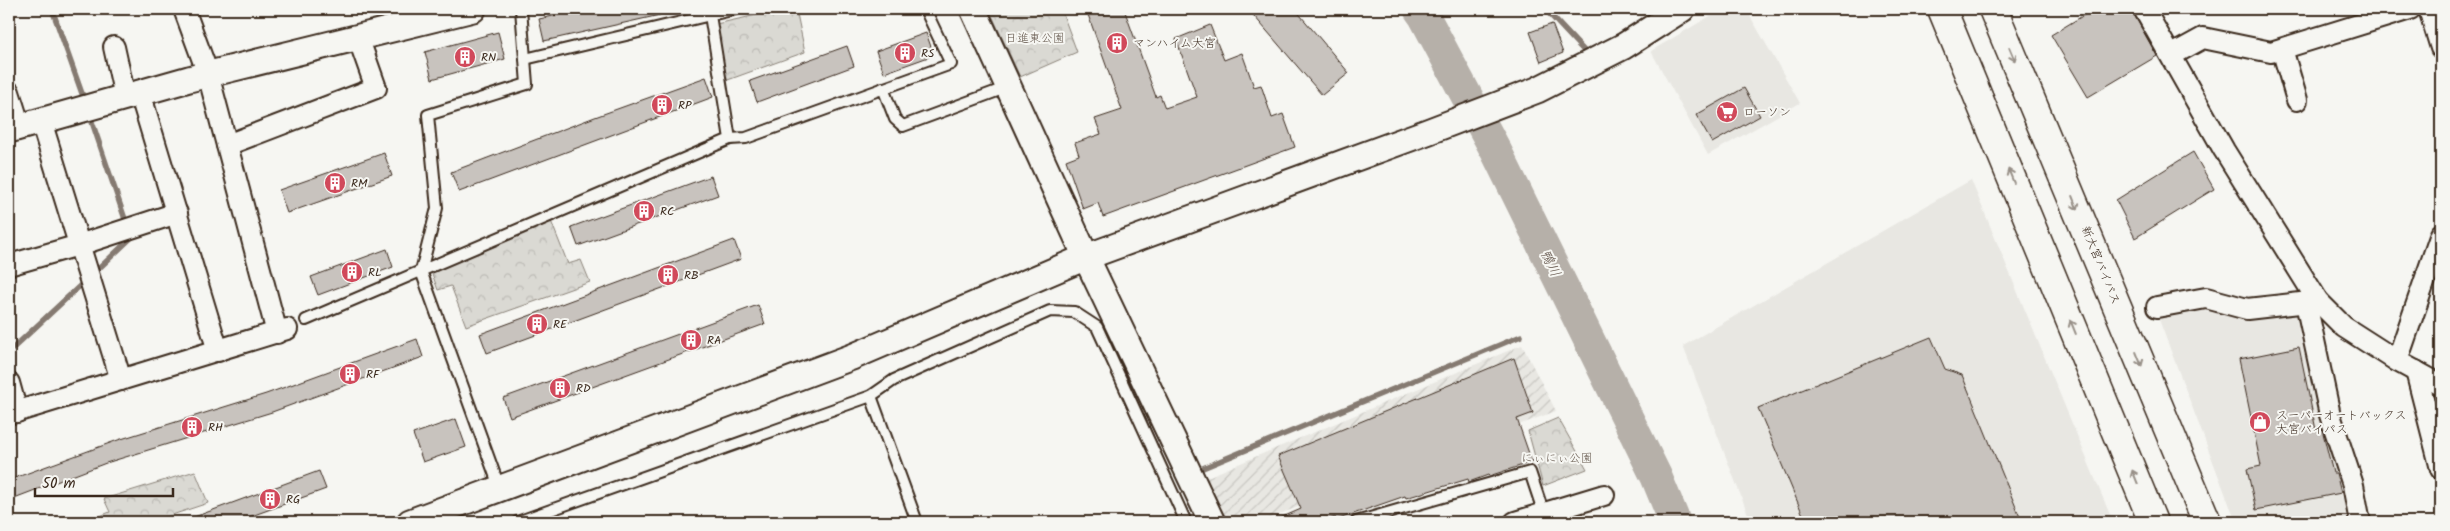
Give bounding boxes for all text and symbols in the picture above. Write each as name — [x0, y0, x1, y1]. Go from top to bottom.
park label: 日進東公園 — [1005, 29, 1065, 48]
building icon: マンハイム大宮 — [1105, 31, 1129, 55]
place label: マンハイム大宮 — [1133, 34, 1216, 53]
building icon: RS — [893, 41, 917, 65]
place label: RS — [921, 44, 935, 63]
building icon: RN — [453, 45, 477, 69]
one-way arrow — [2009, 46, 2018, 61]
place label: RN — [481, 48, 496, 67]
building icon: RP — [650, 93, 674, 117]
place label: RP — [678, 96, 692, 115]
supermarket icon: ローソン — [1715, 100, 1739, 124]
place label: ローソン — [1743, 103, 1791, 122]
one-way arrow — [2006, 169, 2015, 184]
building icon: RM — [323, 171, 347, 195]
place label: RM — [351, 174, 368, 193]
one-way arrow — [2071, 195, 2081, 210]
building icon: RC — [632, 199, 656, 223]
place label: RC — [660, 202, 674, 221]
street label: 新大宮バイパス — [2076, 223, 2125, 308]
water label: 鴨川 — [1534, 246, 1566, 281]
building icon: RL — [340, 260, 364, 284]
place label: RL — [368, 263, 382, 282]
building icon: RB — [656, 263, 680, 287]
place label: RB — [684, 266, 699, 285]
building icon: RE — [525, 312, 549, 336]
place label: RE — [553, 315, 568, 334]
one-way arrow — [2068, 320, 2077, 335]
building icon: RA — [679, 328, 703, 352]
place label: RA — [707, 331, 721, 350]
one-way arrow — [2135, 351, 2145, 366]
building icon: RF — [338, 362, 362, 386]
place label: RF — [366, 365, 381, 384]
building icon: RD — [548, 376, 572, 400]
place label: RD — [576, 379, 591, 398]
place label: スーパーオートバックス 大宮バイパス — [2276, 406, 2407, 439]
shop icon: スーパーオートバックス 大宮バイパス — [2248, 410, 2272, 434]
building icon: RH — [180, 415, 204, 439]
place label: RH — [208, 418, 223, 437]
park label: にぃにぃ公園 — [1521, 449, 1593, 468]
scale bar — [35, 466, 172, 498]
one-way arrow — [2129, 470, 2139, 485]
text: 50 m — [42, 472, 76, 496]
building icon: RG — [258, 487, 282, 511]
place label: RG — [286, 490, 300, 509]

